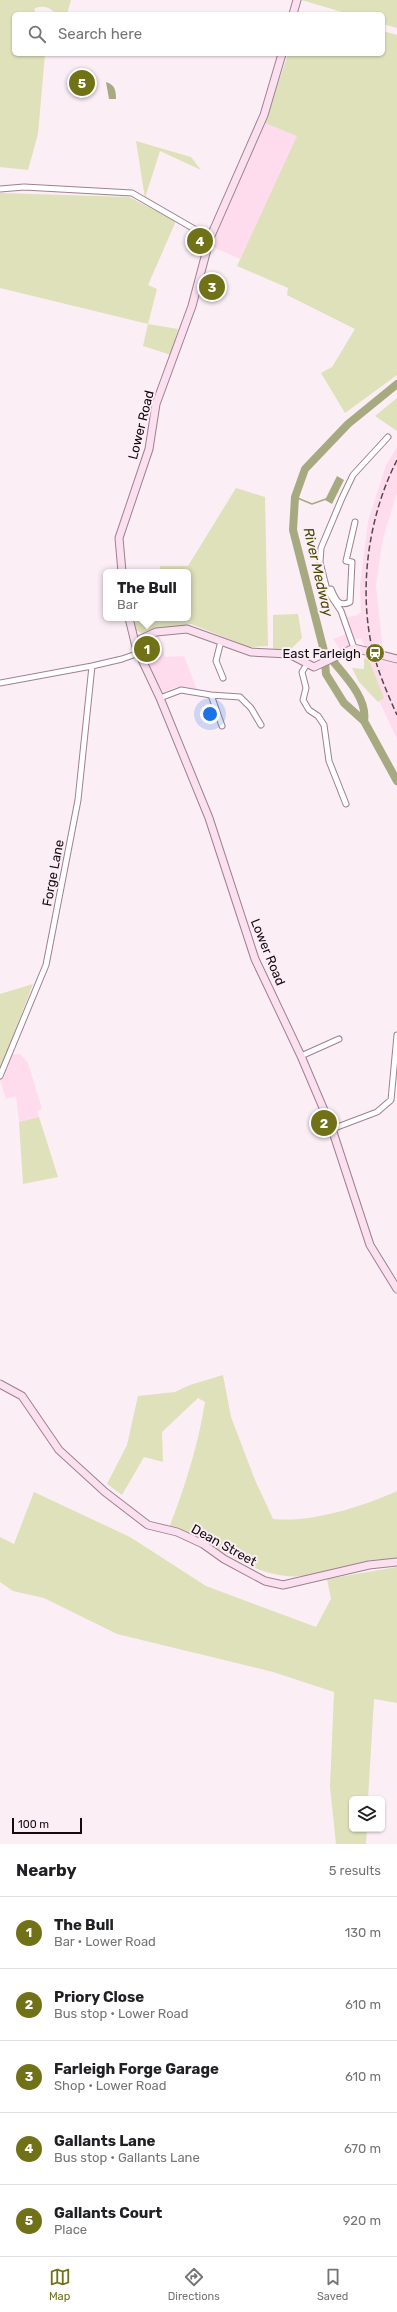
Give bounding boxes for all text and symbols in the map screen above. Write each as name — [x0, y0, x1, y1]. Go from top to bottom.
search box — [12, 12, 385, 56]
icon: search — [26, 23, 48, 45]
text: Search here — [58, 25, 142, 43]
pin: 5 — [69, 68, 95, 98]
pin: 4 — [187, 226, 213, 256]
pin: 3 — [199, 272, 225, 302]
street label: Lower Road — [125, 389, 157, 461]
water label: River Medway — [299, 526, 337, 619]
popup — [103, 569, 191, 621]
text: The Bull — [117, 579, 177, 597]
text: Bar — [117, 597, 138, 612]
pin: 1 — [134, 634, 160, 664]
station icon: East Farleigh — [364, 642, 386, 664]
place label: East Farleigh — [282, 646, 361, 662]
your location — [200, 704, 220, 724]
street label: Forge Lane — [39, 838, 68, 908]
street label: Lower Road — [248, 916, 288, 988]
pin: 2 — [311, 1108, 337, 1138]
street label: Dean Street — [189, 1521, 259, 1569]
map controls — [349, 1796, 385, 1832]
button: layers — [349, 1796, 385, 1832]
scale bar — [12, 1816, 82, 1835]
text: 100 m — [18, 1818, 49, 1831]
text: Nearby — [16, 1860, 77, 1880]
text: 5 results — [329, 1863, 381, 1878]
text: The Bull — [54, 1916, 114, 1934]
text: 1 — [26, 1925, 32, 1940]
text: 130 m — [345, 1925, 381, 1940]
text: Bar · Lower Road — [54, 1934, 156, 1949]
text: Priory Close — [54, 1988, 144, 2006]
text: 2 — [25, 1997, 33, 2012]
text: 610 m — [345, 1997, 381, 2012]
text: Bus stop · Lower Road — [54, 2006, 189, 2021]
text: Farleigh Forge Garage — [54, 2060, 219, 2078]
text: 3 — [25, 2069, 33, 2084]
text: 610 m — [345, 2069, 381, 2084]
text: Shop · Lower Road — [54, 2078, 167, 2093]
text: Gallants Lane — [54, 2132, 156, 2150]
text: 4 — [25, 2141, 33, 2156]
text: 670 m — [344, 2141, 381, 2156]
text: Bus stop · Gallants Lane — [54, 2150, 200, 2165]
text: Gallants Court — [54, 2204, 162, 2222]
text: 5 — [25, 2213, 33, 2228]
text: 920 m — [343, 2213, 381, 2228]
text: Place — [54, 2222, 87, 2237]
tab: Map — [49, 2266, 71, 2303]
tab: Directions — [168, 2266, 220, 2303]
tab: Saved — [317, 2266, 348, 2303]

